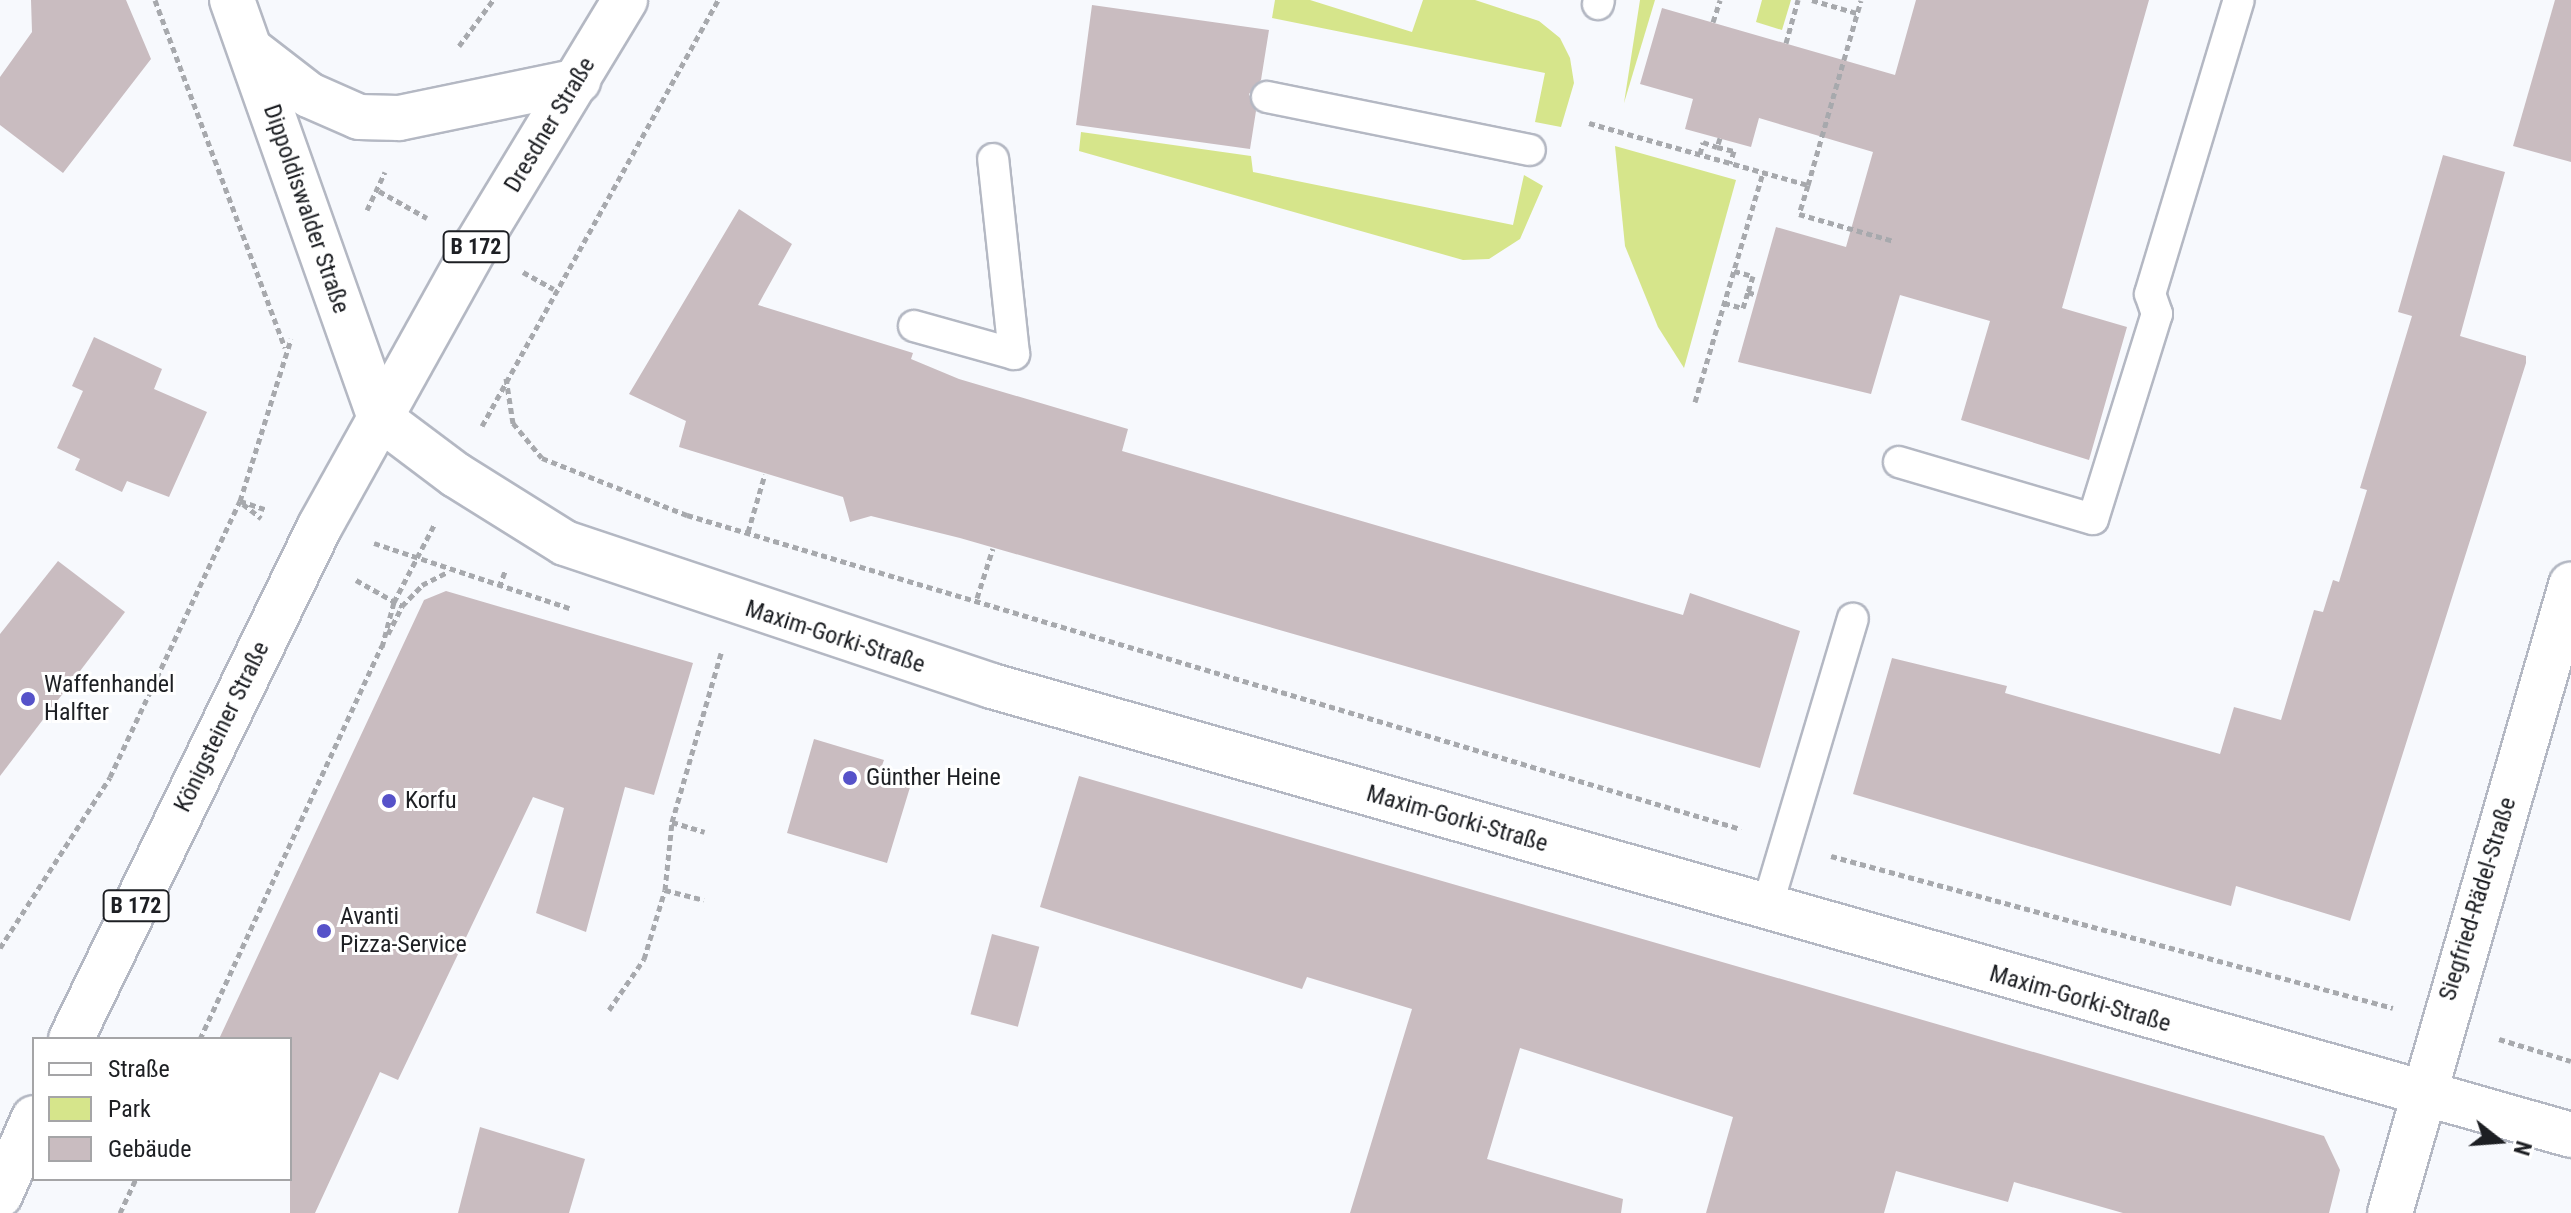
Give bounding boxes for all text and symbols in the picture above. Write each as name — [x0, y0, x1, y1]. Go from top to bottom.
street label: Dresdner Straße — [498, 52, 602, 198]
street label: Dippoldiswalder Straße — [257, 101, 355, 317]
road number: B 172 — [442, 229, 510, 265]
street label: Maxim-Gorki-Straße — [742, 594, 928, 680]
street label: Königsteiner Straße — [168, 637, 276, 817]
place label: Waffenhandel Halfter — [44, 671, 175, 727]
marker: Waffenhandel Halfter — [19, 690, 37, 708]
place label: Günther Heine — [866, 764, 1001, 792]
marker: Günther Heine — [841, 769, 859, 787]
street label: Maxim-Gorki-Straße — [1363, 779, 1551, 859]
place label: Korfu — [405, 787, 457, 815]
marker: Korfu — [380, 792, 398, 810]
street label: Siegfried-Rädel-Straße — [2433, 794, 2523, 1004]
road number: B 172 — [102, 888, 170, 924]
place label: Avanti Pizza-Service — [340, 903, 467, 959]
marker: Avanti Pizza-Service — [315, 922, 333, 940]
street label: Maxim-Gorki-Straße — [1986, 959, 2174, 1039]
legend — [32, 1037, 292, 1181]
text: Straße — [108, 1055, 170, 1083]
text: Park — [108, 1095, 151, 1123]
north arrow — [2459, 1101, 2539, 1181]
text: Gebäude — [108, 1135, 192, 1163]
text: N — [2509, 1138, 2536, 1158]

